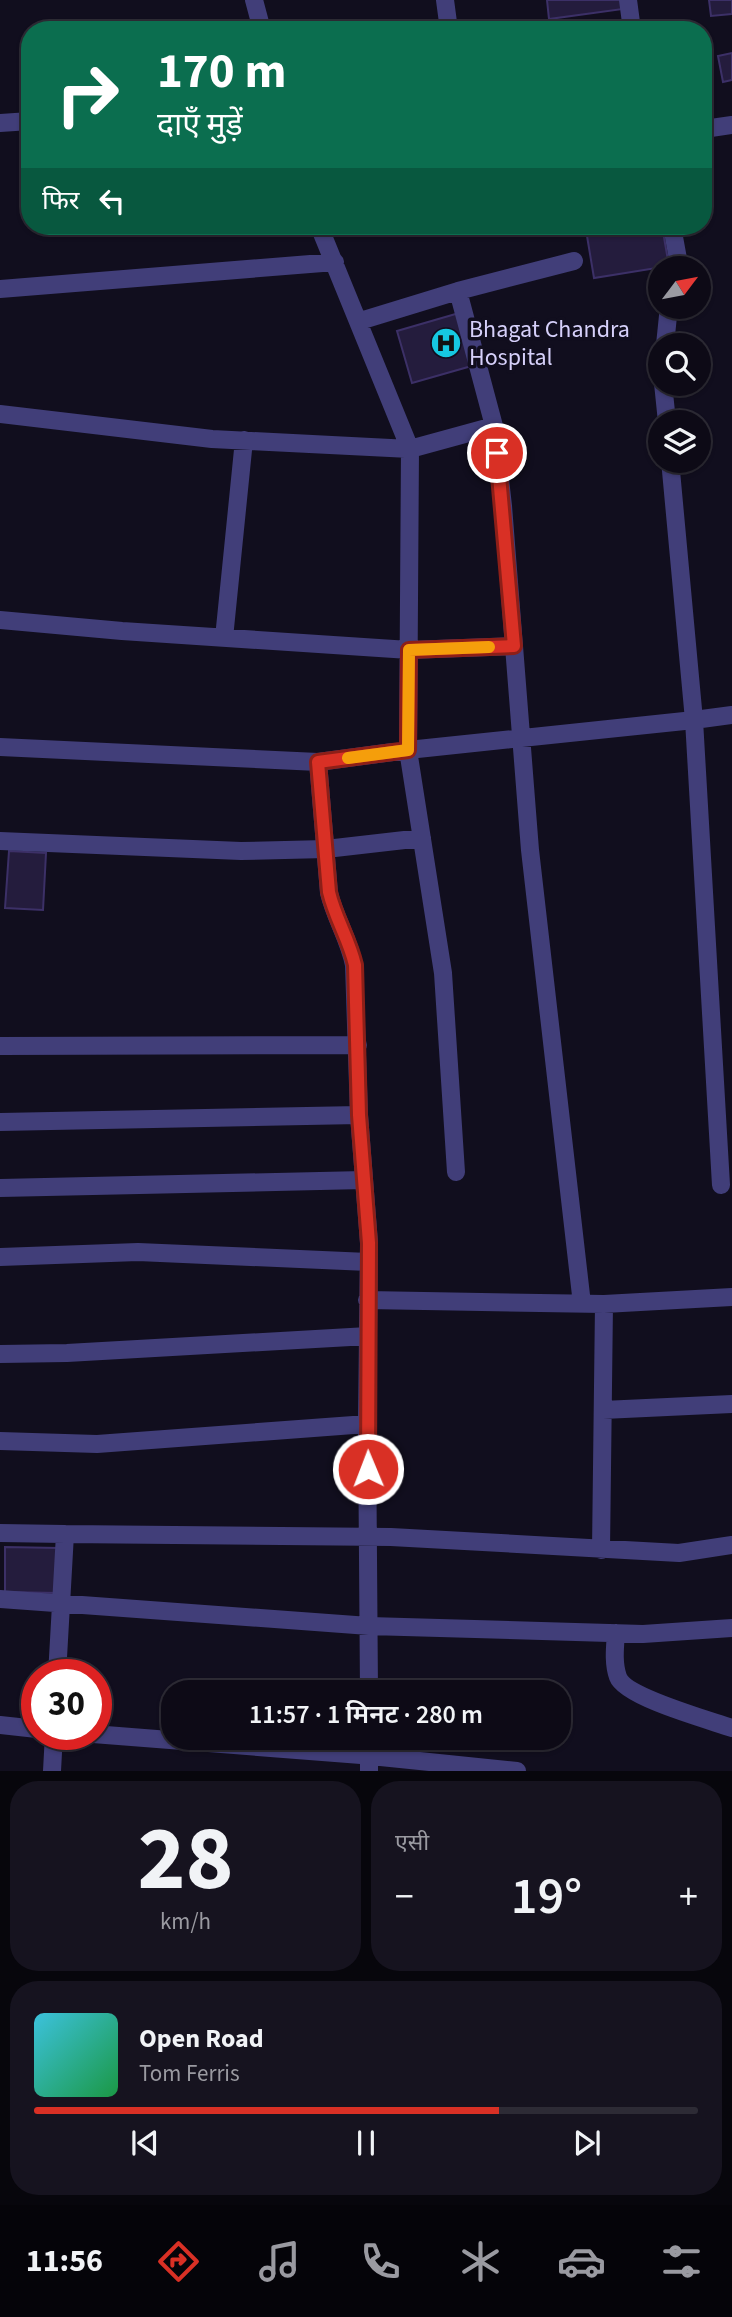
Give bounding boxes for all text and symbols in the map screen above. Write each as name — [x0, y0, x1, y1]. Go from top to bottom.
text: 170 m — [157, 37, 286, 107]
icon: right — [42, 49, 133, 140]
text: दाएँ मुड़ें — [157, 102, 243, 148]
text: फिर — [42, 182, 79, 219]
icon: left — [93, 182, 131, 220]
north arrow — [648, 256, 710, 318]
map controls — [648, 256, 711, 473]
place label: Bhagat Chandra Hospital — [469, 312, 630, 375]
hospital icon: Bhagat Chandra Hospital — [429, 326, 463, 360]
button: search — [648, 333, 711, 396]
button: layers — [648, 410, 711, 473]
pin — [467, 423, 527, 483]
icon: arrive — [478, 434, 516, 472]
position arrow — [331, 1432, 405, 1506]
speed limit sign: 30 — [21, 1659, 112, 1750]
text: 11:57 · 1 मिनट · 280 m — [249, 1696, 483, 1733]
text: 28 — [137, 1795, 234, 1924]
text: एसी — [395, 1826, 429, 1859]
text: 19° — [511, 1860, 582, 1934]
text: − — [395, 1870, 414, 1924]
text: + — [679, 1870, 698, 1924]
text: km/h — [160, 1905, 211, 1938]
text: Open Road — [139, 2020, 264, 2057]
text: Tom Ferris — [139, 2057, 240, 2090]
icon: previous — [126, 2124, 164, 2162]
icon: pause — [347, 2124, 385, 2162]
icon: next — [568, 2124, 606, 2162]
icon: directions — [154, 2237, 203, 2286]
icon: music — [255, 2237, 304, 2286]
icon: phone — [356, 2237, 405, 2286]
icon: climate — [456, 2237, 505, 2286]
icon: car — [557, 2237, 606, 2286]
icon: filters — [657, 2237, 706, 2286]
text: 11:56 — [26, 2238, 103, 2284]

